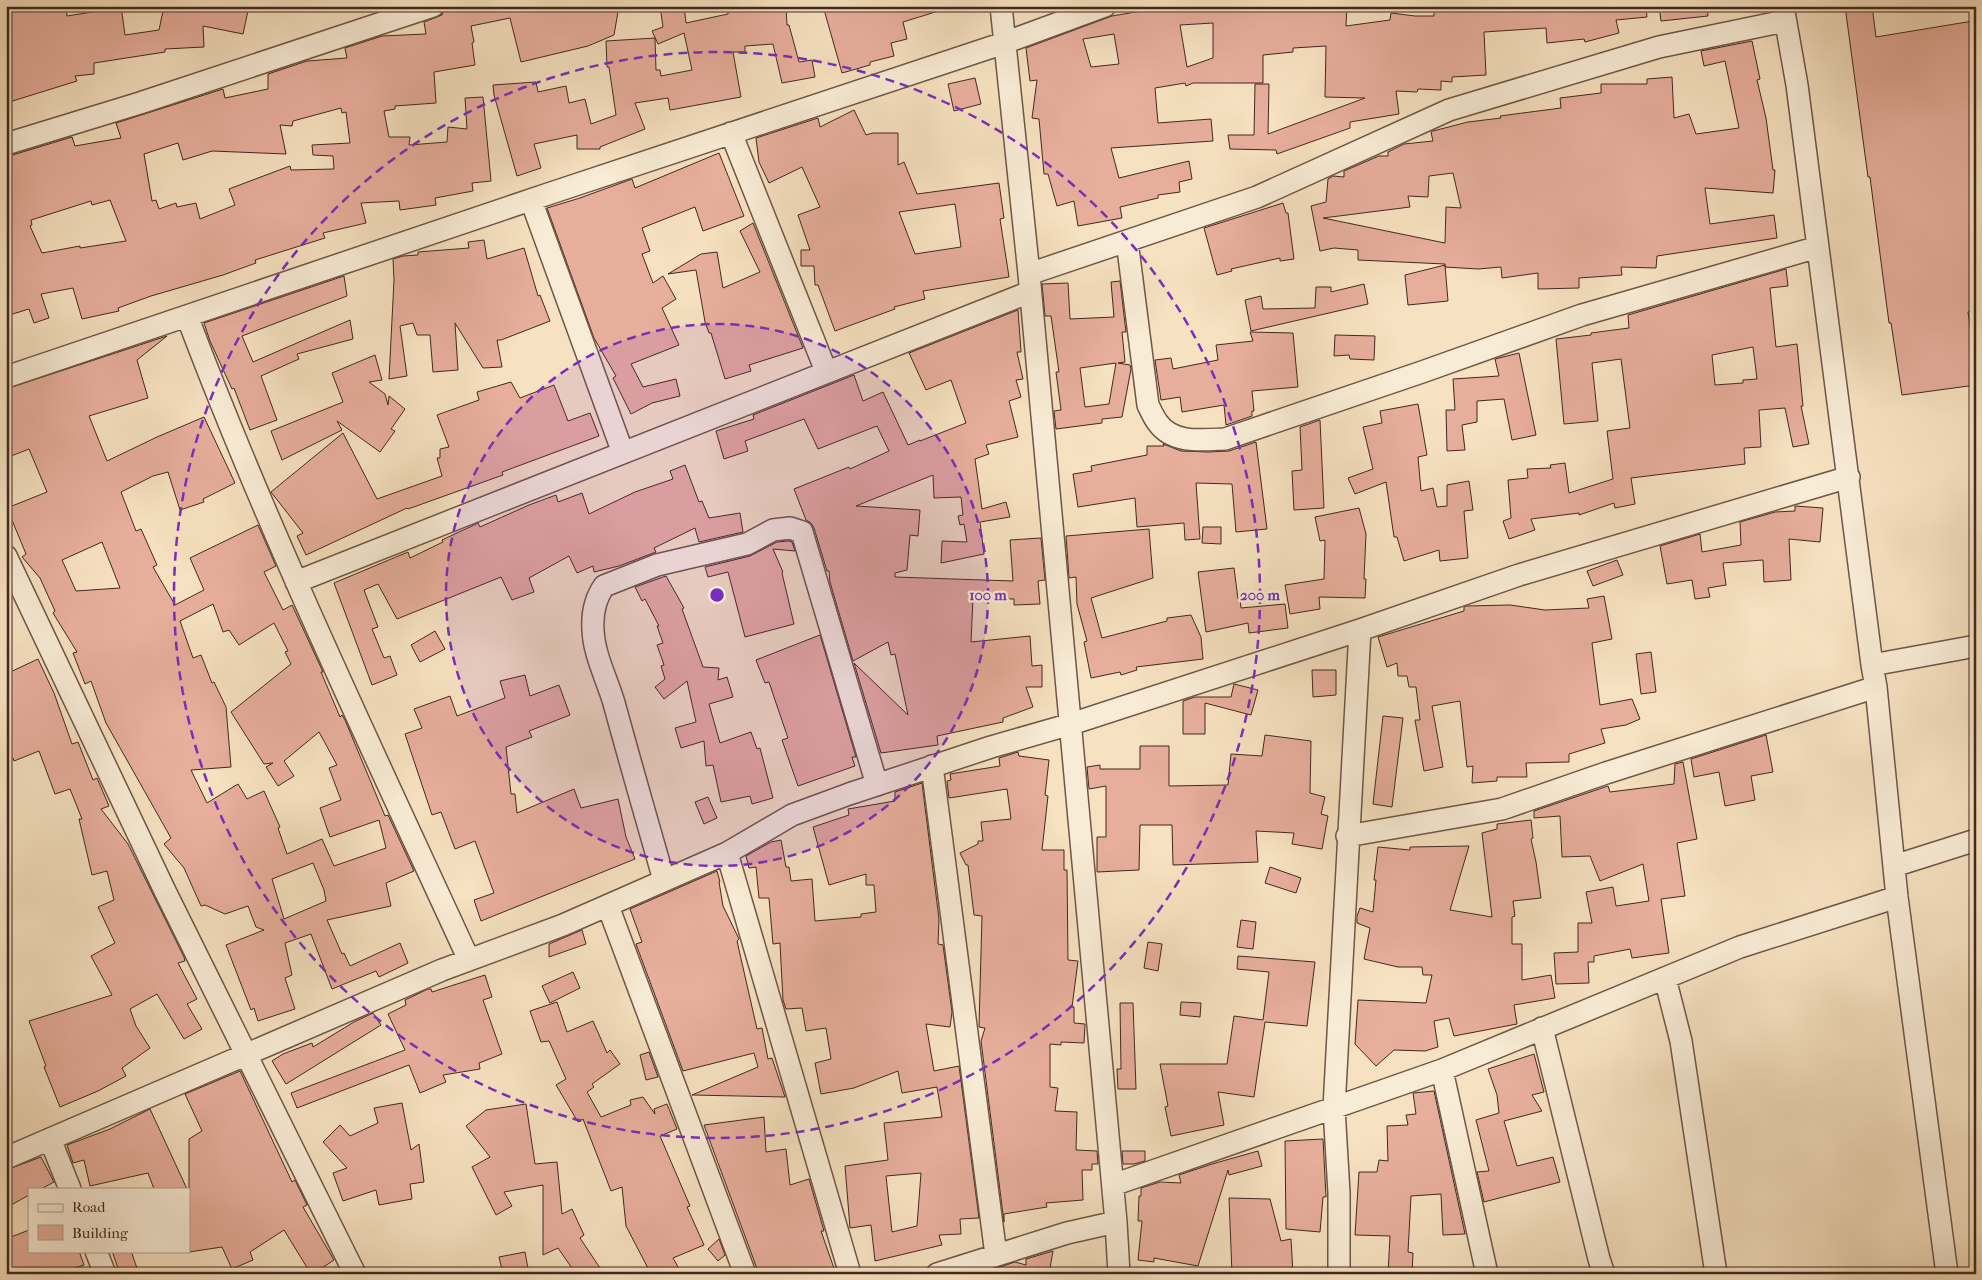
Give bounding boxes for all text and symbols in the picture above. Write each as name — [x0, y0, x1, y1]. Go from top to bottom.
centre of rings — [708, 586, 726, 604]
text: 100 m — [969, 586, 1007, 604]
text: 200 m — [1240, 586, 1280, 604]
legend — [28, 1188, 190, 1252]
text: Road — [72, 1198, 106, 1216]
text: Building — [72, 1224, 129, 1242]

